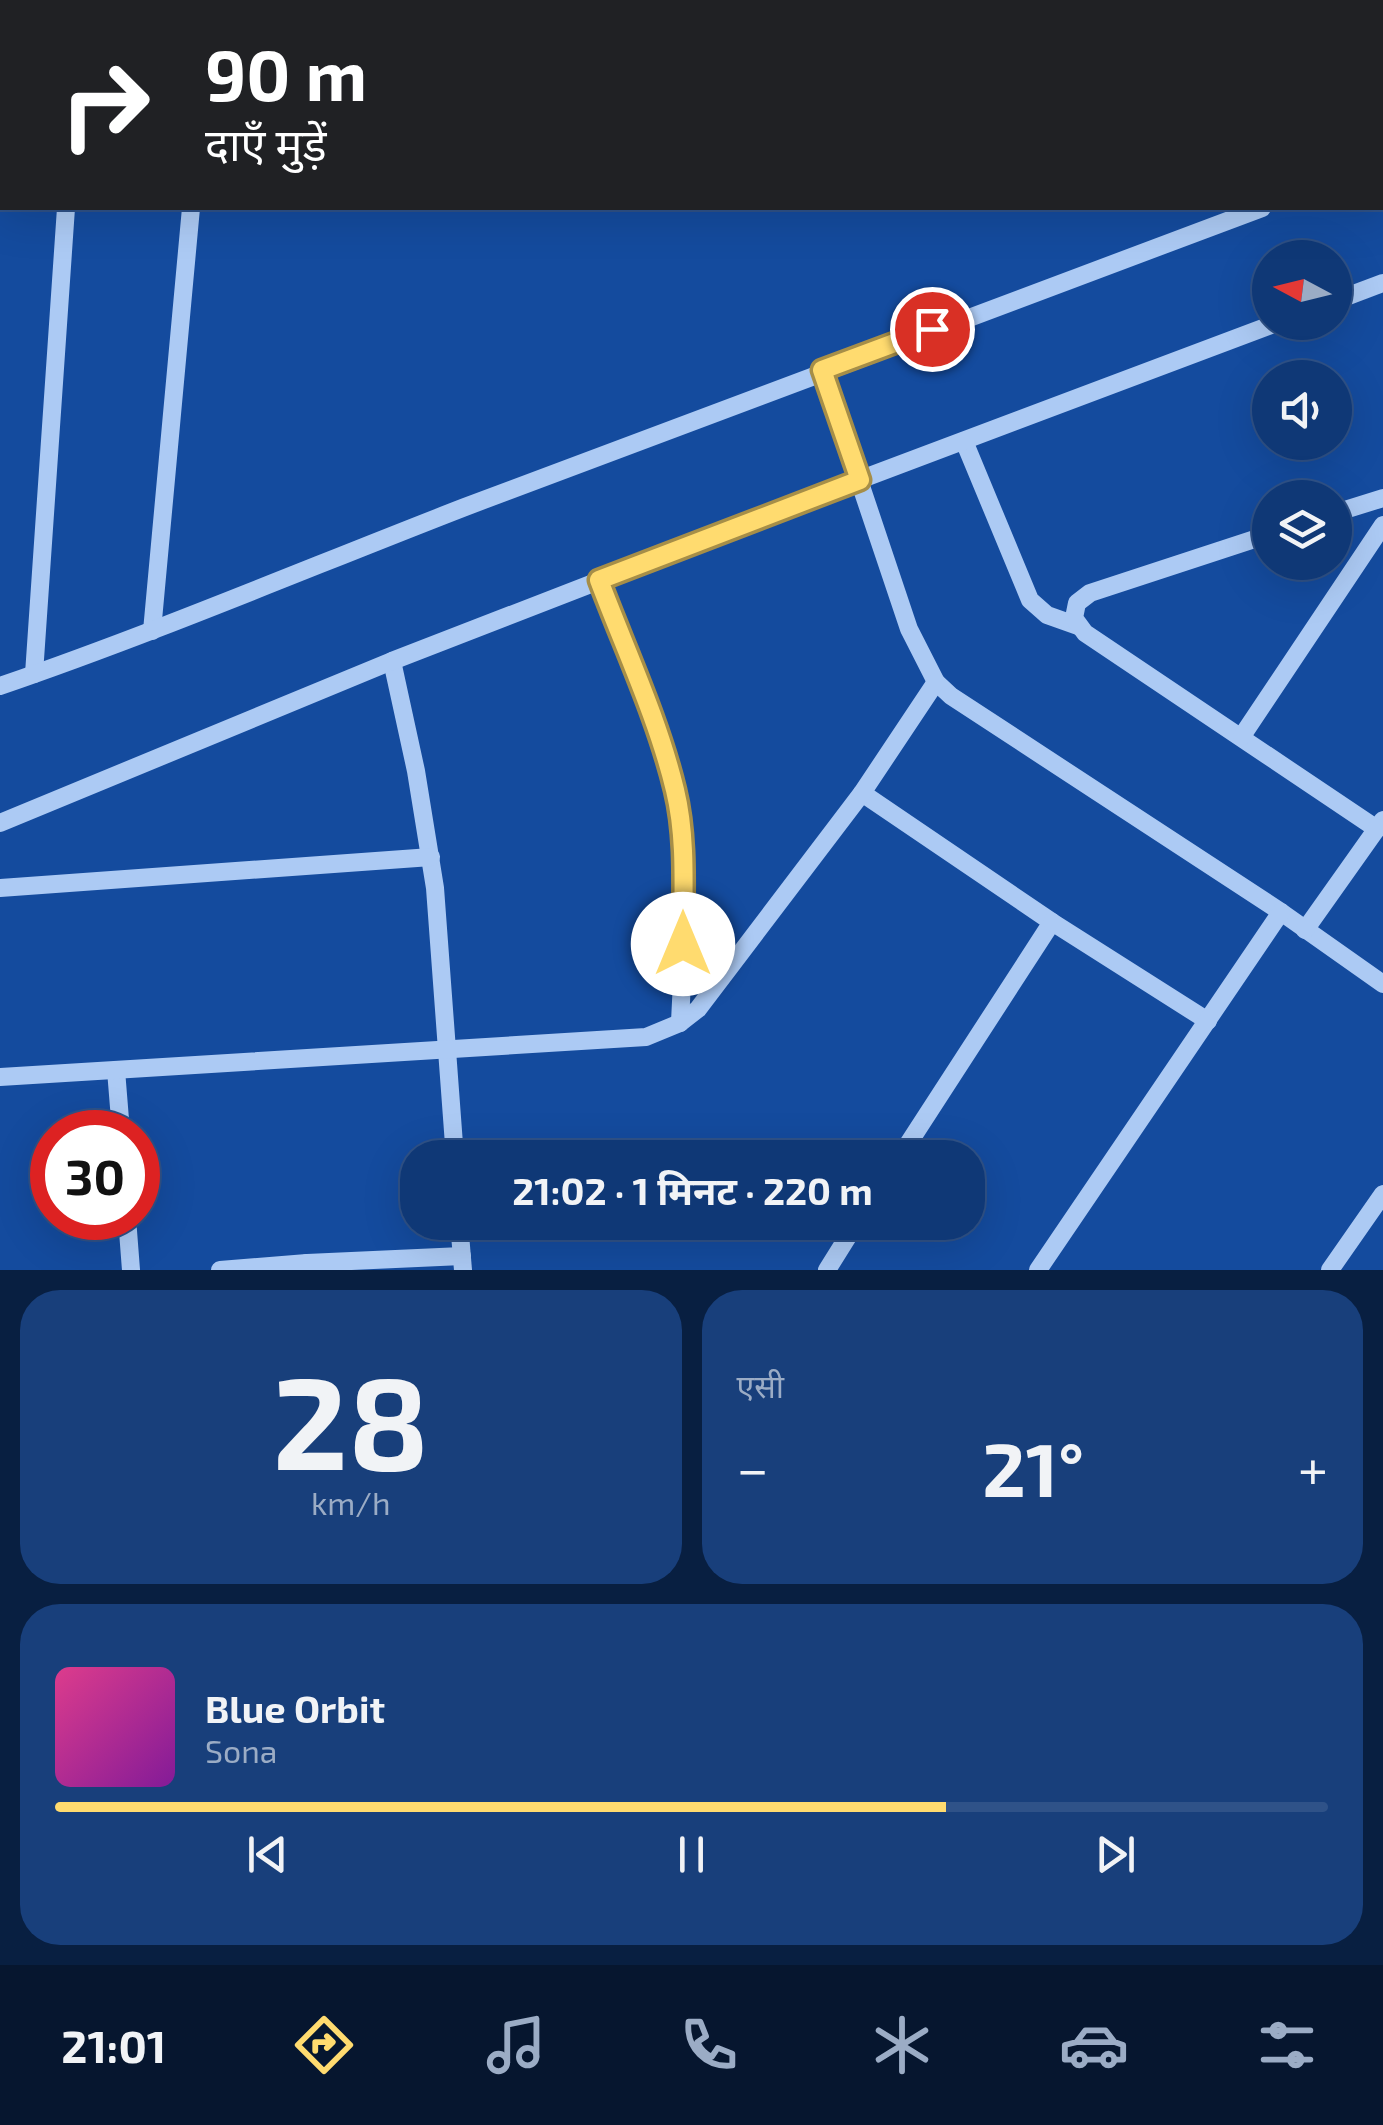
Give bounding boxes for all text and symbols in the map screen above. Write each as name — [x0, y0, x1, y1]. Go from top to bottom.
text: 90 m — [205, 31, 367, 115]
icon: right — [40, 40, 170, 170]
text: दाएँ मुड़ें — [205, 116, 326, 170]
north arrow — [1252, 240, 1352, 340]
map controls — [1252, 240, 1352, 580]
pin — [890, 287, 975, 372]
icon: arrive — [905, 302, 960, 357]
button: sound — [1252, 360, 1352, 460]
button: layers — [1252, 480, 1352, 580]
position arrow — [631, 892, 735, 996]
speed limit sign: 30 — [30, 1110, 160, 1240]
text: 21:02 · 1 मिनट · 220 m — [512, 1167, 873, 1213]
text: 28 — [272, 1340, 429, 1496]
text: एसी — [737, 1366, 784, 1404]
text: 21° — [982, 1422, 1084, 1512]
text: − — [737, 1434, 769, 1500]
text: + — [1298, 1434, 1328, 1500]
text: km/h — [311, 1483, 390, 1521]
text: Blue Orbit — [205, 1685, 385, 1731]
text: Sona — [205, 1731, 277, 1769]
icon: previous — [240, 1827, 295, 1882]
icon: pause — [664, 1827, 719, 1882]
icon: next — [1088, 1827, 1143, 1882]
icon: directions — [289, 2010, 359, 2080]
icon: music — [481, 2010, 551, 2080]
icon: phone — [674, 2010, 744, 2080]
icon: climate — [867, 2010, 937, 2080]
icon: car — [1059, 2010, 1129, 2080]
icon: filters — [1252, 2010, 1322, 2080]
text: 21:01 — [61, 2018, 166, 2072]

